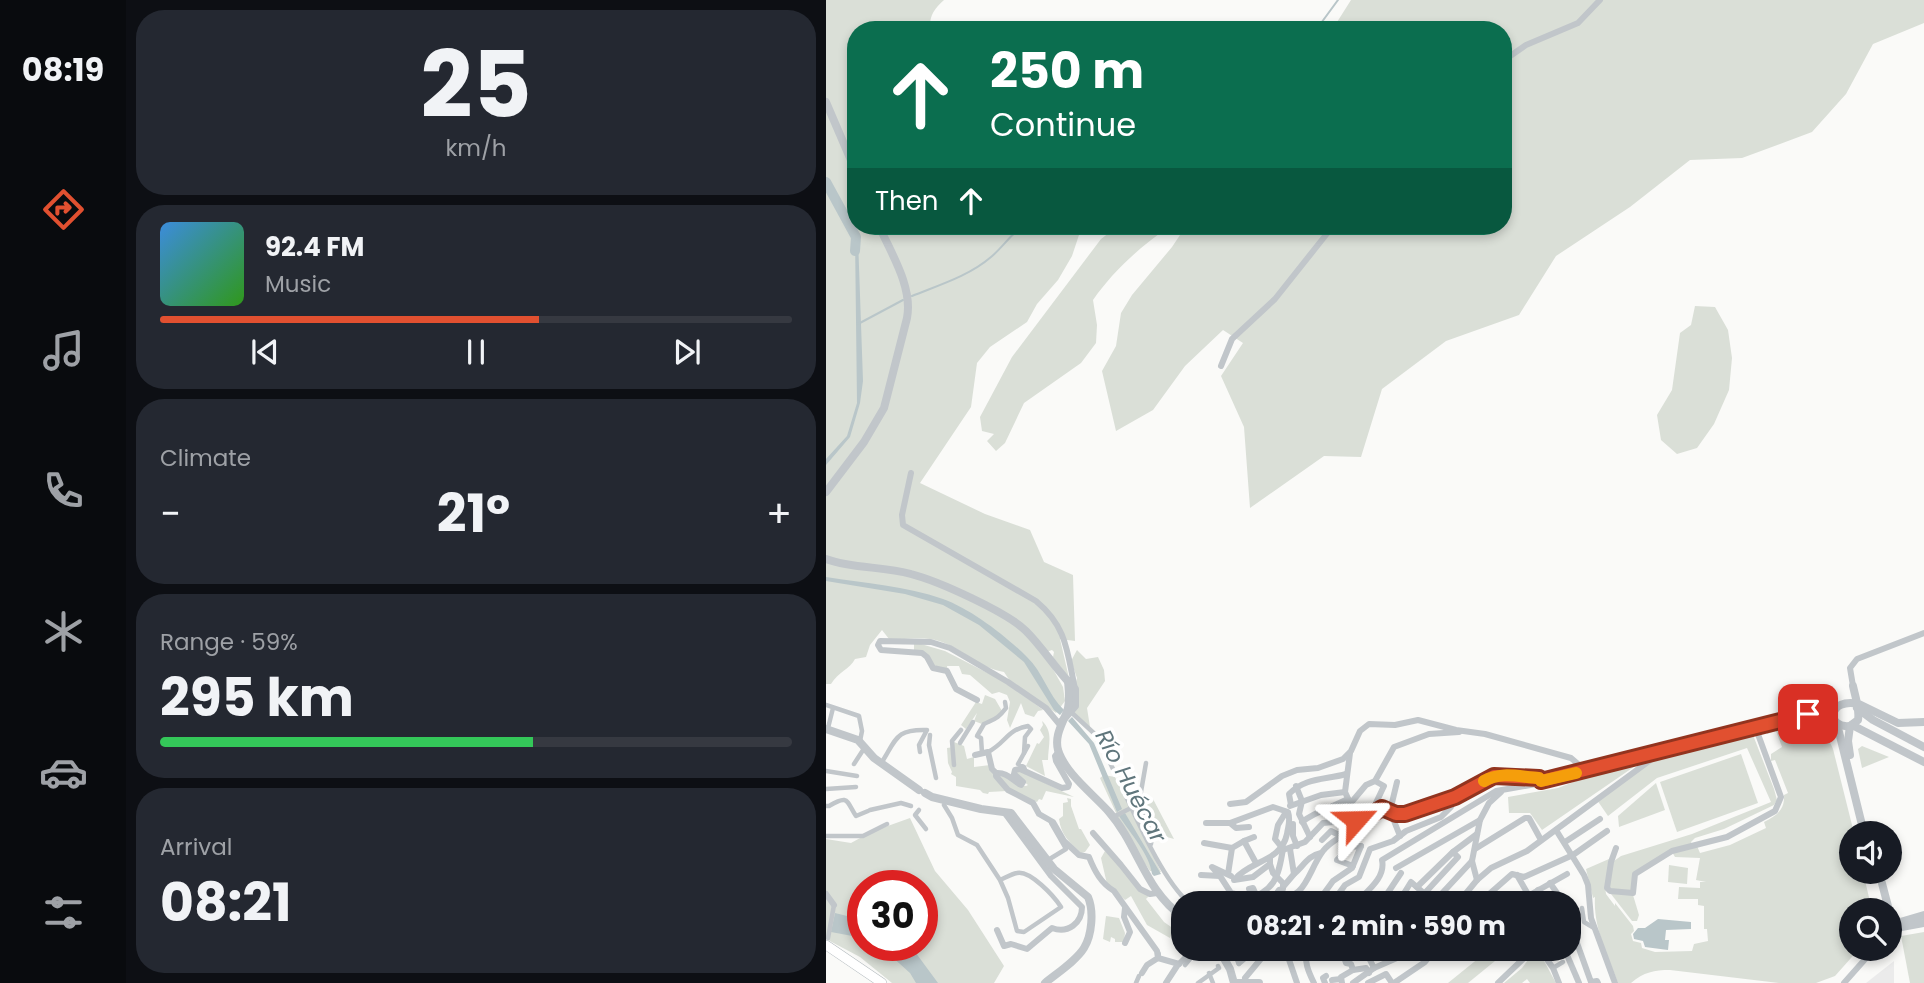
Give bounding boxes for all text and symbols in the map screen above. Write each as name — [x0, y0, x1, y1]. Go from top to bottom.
text: 25 — [420, 21, 532, 149]
text: 250 m — [990, 37, 1144, 105]
text: 08:19 — [22, 47, 104, 92]
icon: ahead — [875, 49, 966, 140]
text: Continue — [990, 102, 1136, 147]
text: km/h — [445, 132, 507, 164]
icon: ahead — [952, 182, 990, 220]
text: Then — [875, 183, 938, 219]
icon: directions — [39, 185, 88, 234]
text: 92.4 FM — [265, 229, 364, 265]
text: Music — [265, 268, 331, 300]
icon: music — [39, 326, 88, 375]
icon: previous — [246, 333, 284, 371]
icon: pause — [457, 333, 495, 371]
icon: next — [668, 333, 706, 371]
text: Climate — [160, 442, 251, 474]
icon: phone — [39, 466, 88, 515]
text: 21° — [437, 477, 510, 550]
text: − — [160, 487, 181, 540]
text: + — [766, 487, 792, 540]
icon: climate — [39, 607, 88, 656]
text: Range · 59% — [160, 626, 298, 658]
text: 295 km — [160, 661, 354, 734]
pin — [1778, 684, 1838, 744]
icon: arrive — [1789, 695, 1827, 733]
water label: Río Huécar — [1088, 724, 1175, 850]
icon: car — [39, 748, 88, 797]
position arrow — [1319, 783, 1393, 857]
map controls — [1839, 821, 1902, 961]
button: sound — [1839, 821, 1902, 884]
text: Arrival — [160, 831, 232, 863]
text: 08:21 — [160, 866, 292, 939]
speed limit sign: 30 — [847, 870, 938, 961]
icon: filters — [39, 888, 88, 937]
button: search — [1839, 898, 1902, 961]
text: 08:21 · 2 min · 590 m — [1246, 908, 1506, 944]

